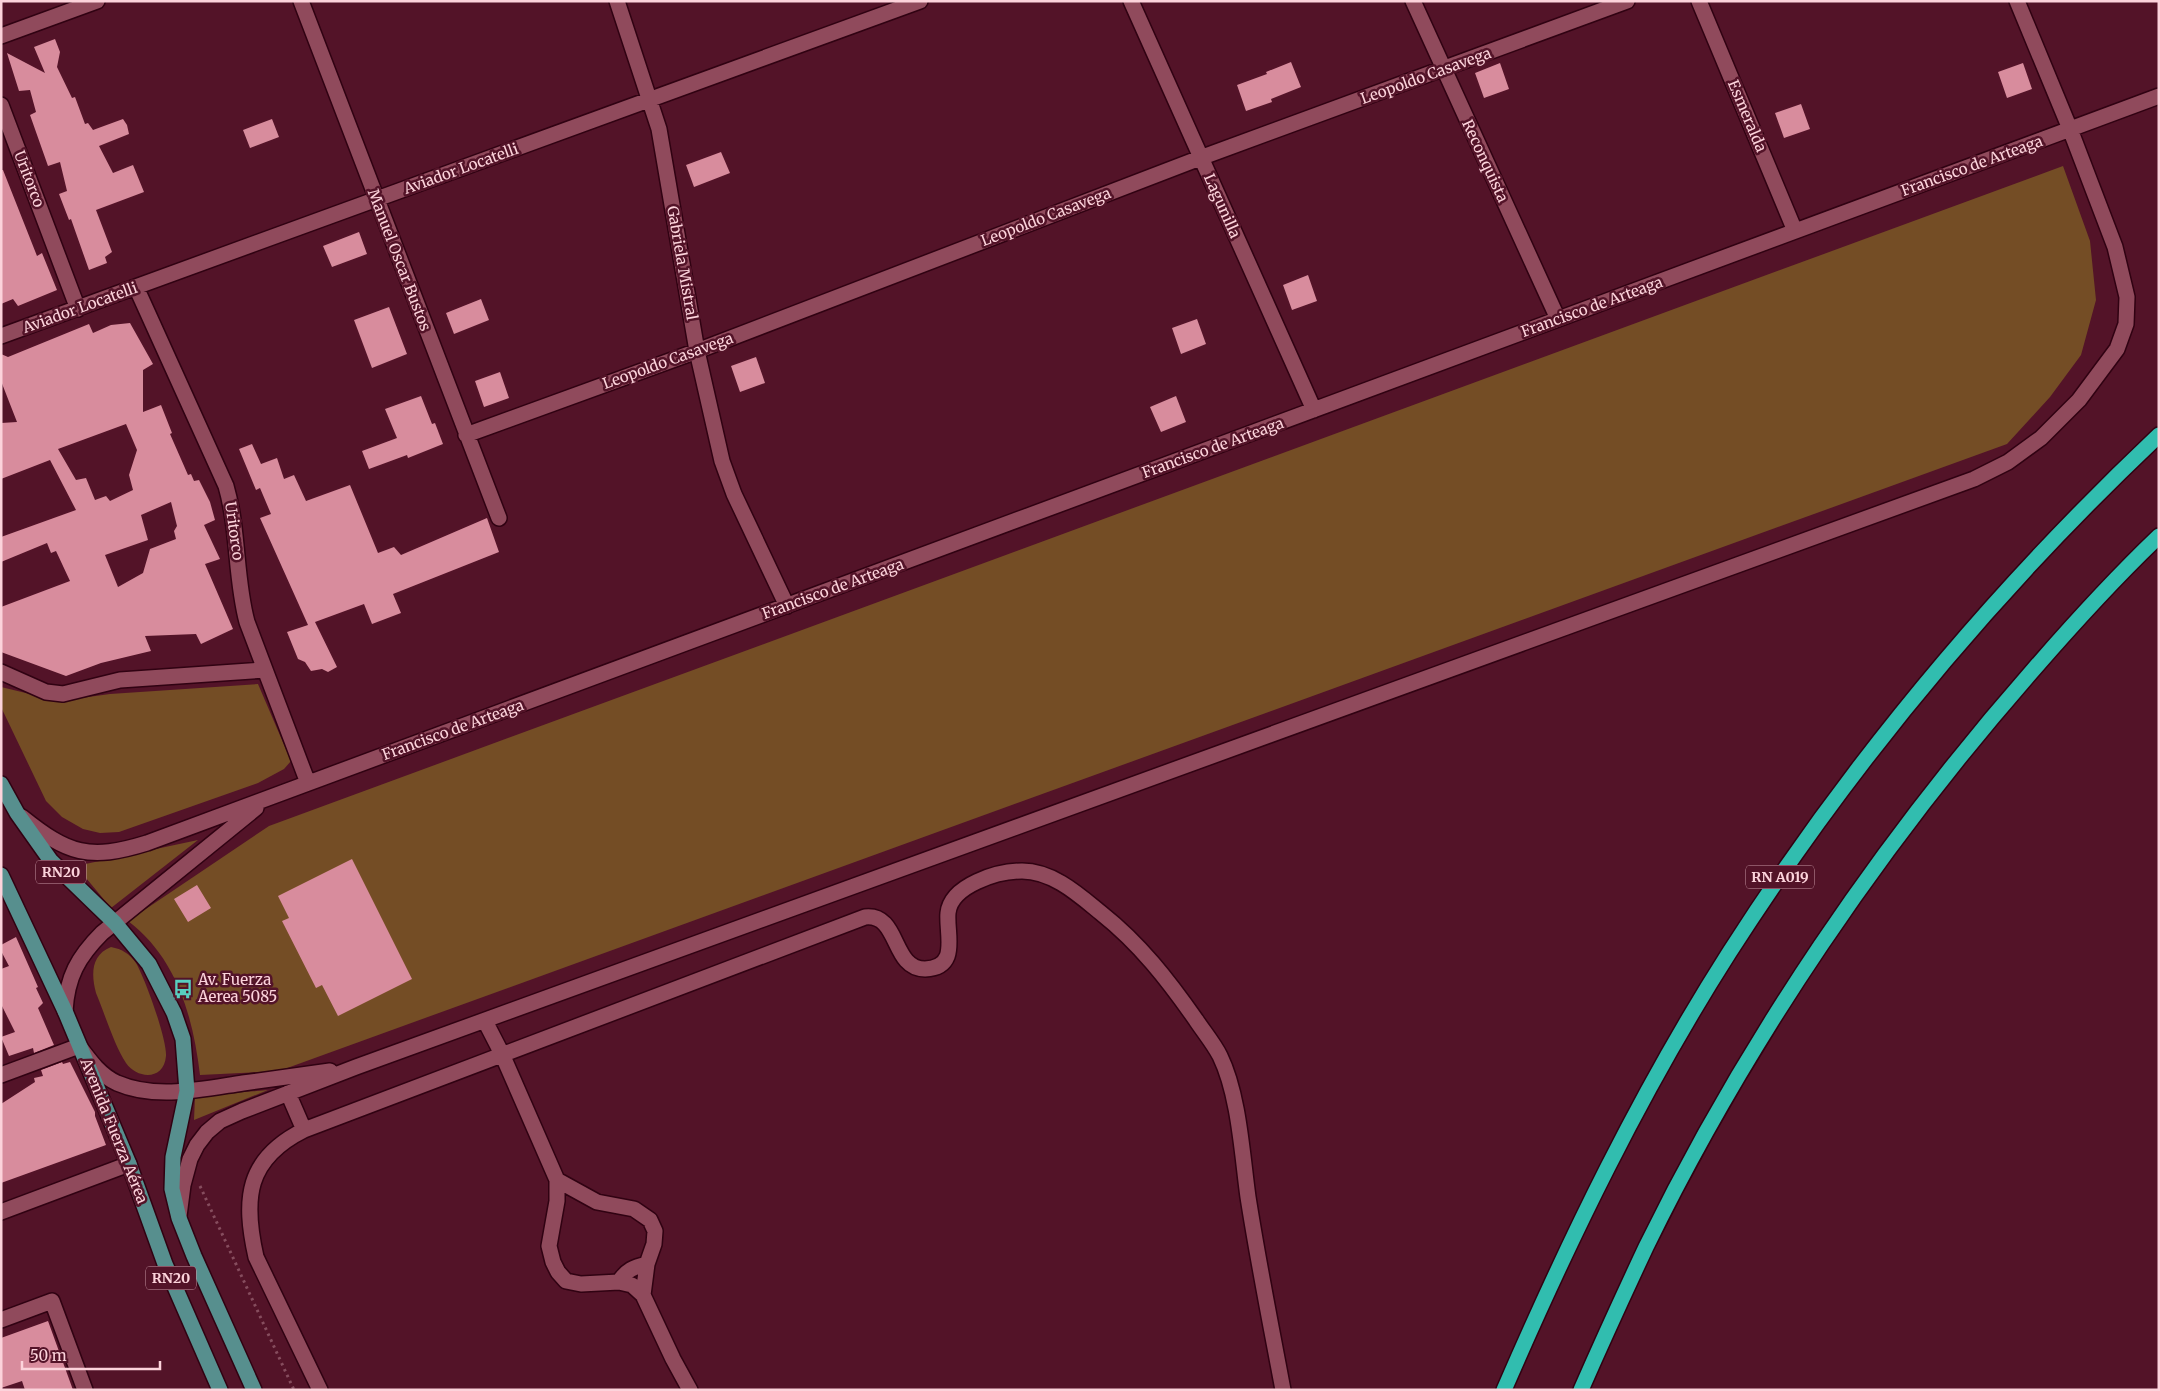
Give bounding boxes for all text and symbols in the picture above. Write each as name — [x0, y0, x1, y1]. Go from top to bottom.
street label: Leopoldo Casavega — [1358, 43, 1494, 108]
street label: Esmeralda — [1724, 77, 1771, 155]
street label: Reconquista — [1458, 116, 1513, 205]
street label: Francisco de Arteaga — [1898, 131, 2045, 200]
street label: Aviador Locatelli — [400, 139, 521, 198]
street label: Uritorco — [10, 148, 49, 210]
street label: Lagunilla — [1200, 171, 1245, 241]
street label: Leopoldo Casavega — [978, 183, 1113, 250]
street label: Manuel Oscar Bustos — [364, 186, 435, 333]
street label: Gabriela Mistral — [663, 204, 702, 322]
street label: Francisco de Arteaga — [1518, 272, 1665, 341]
street label: Aviador Locatelli — [19, 278, 140, 337]
street label: Leopoldo Casavega — [600, 328, 736, 393]
street label: Francisco de Arteaga — [1139, 413, 1286, 482]
street label: Uritorco — [221, 500, 248, 562]
street label: Francisco de Arteaga — [759, 554, 906, 623]
street label: Francisco de Arteaga — [379, 695, 526, 764]
road number: RN20 — [36, 860, 86, 884]
road number: RN A019 — [1746, 866, 1814, 889]
place label: Av. Fuerza Aerea 5085 — [197, 970, 277, 1006]
bus stop icon: Av. Fuerza Aerea 5085 — [172, 978, 194, 1000]
street label: Avenida Fuerza Aérea — [76, 1055, 152, 1206]
road number: RN20 — [146, 1266, 196, 1290]
scale bar — [22, 1338, 160, 1370]
text: 50 m — [30, 1346, 67, 1365]

